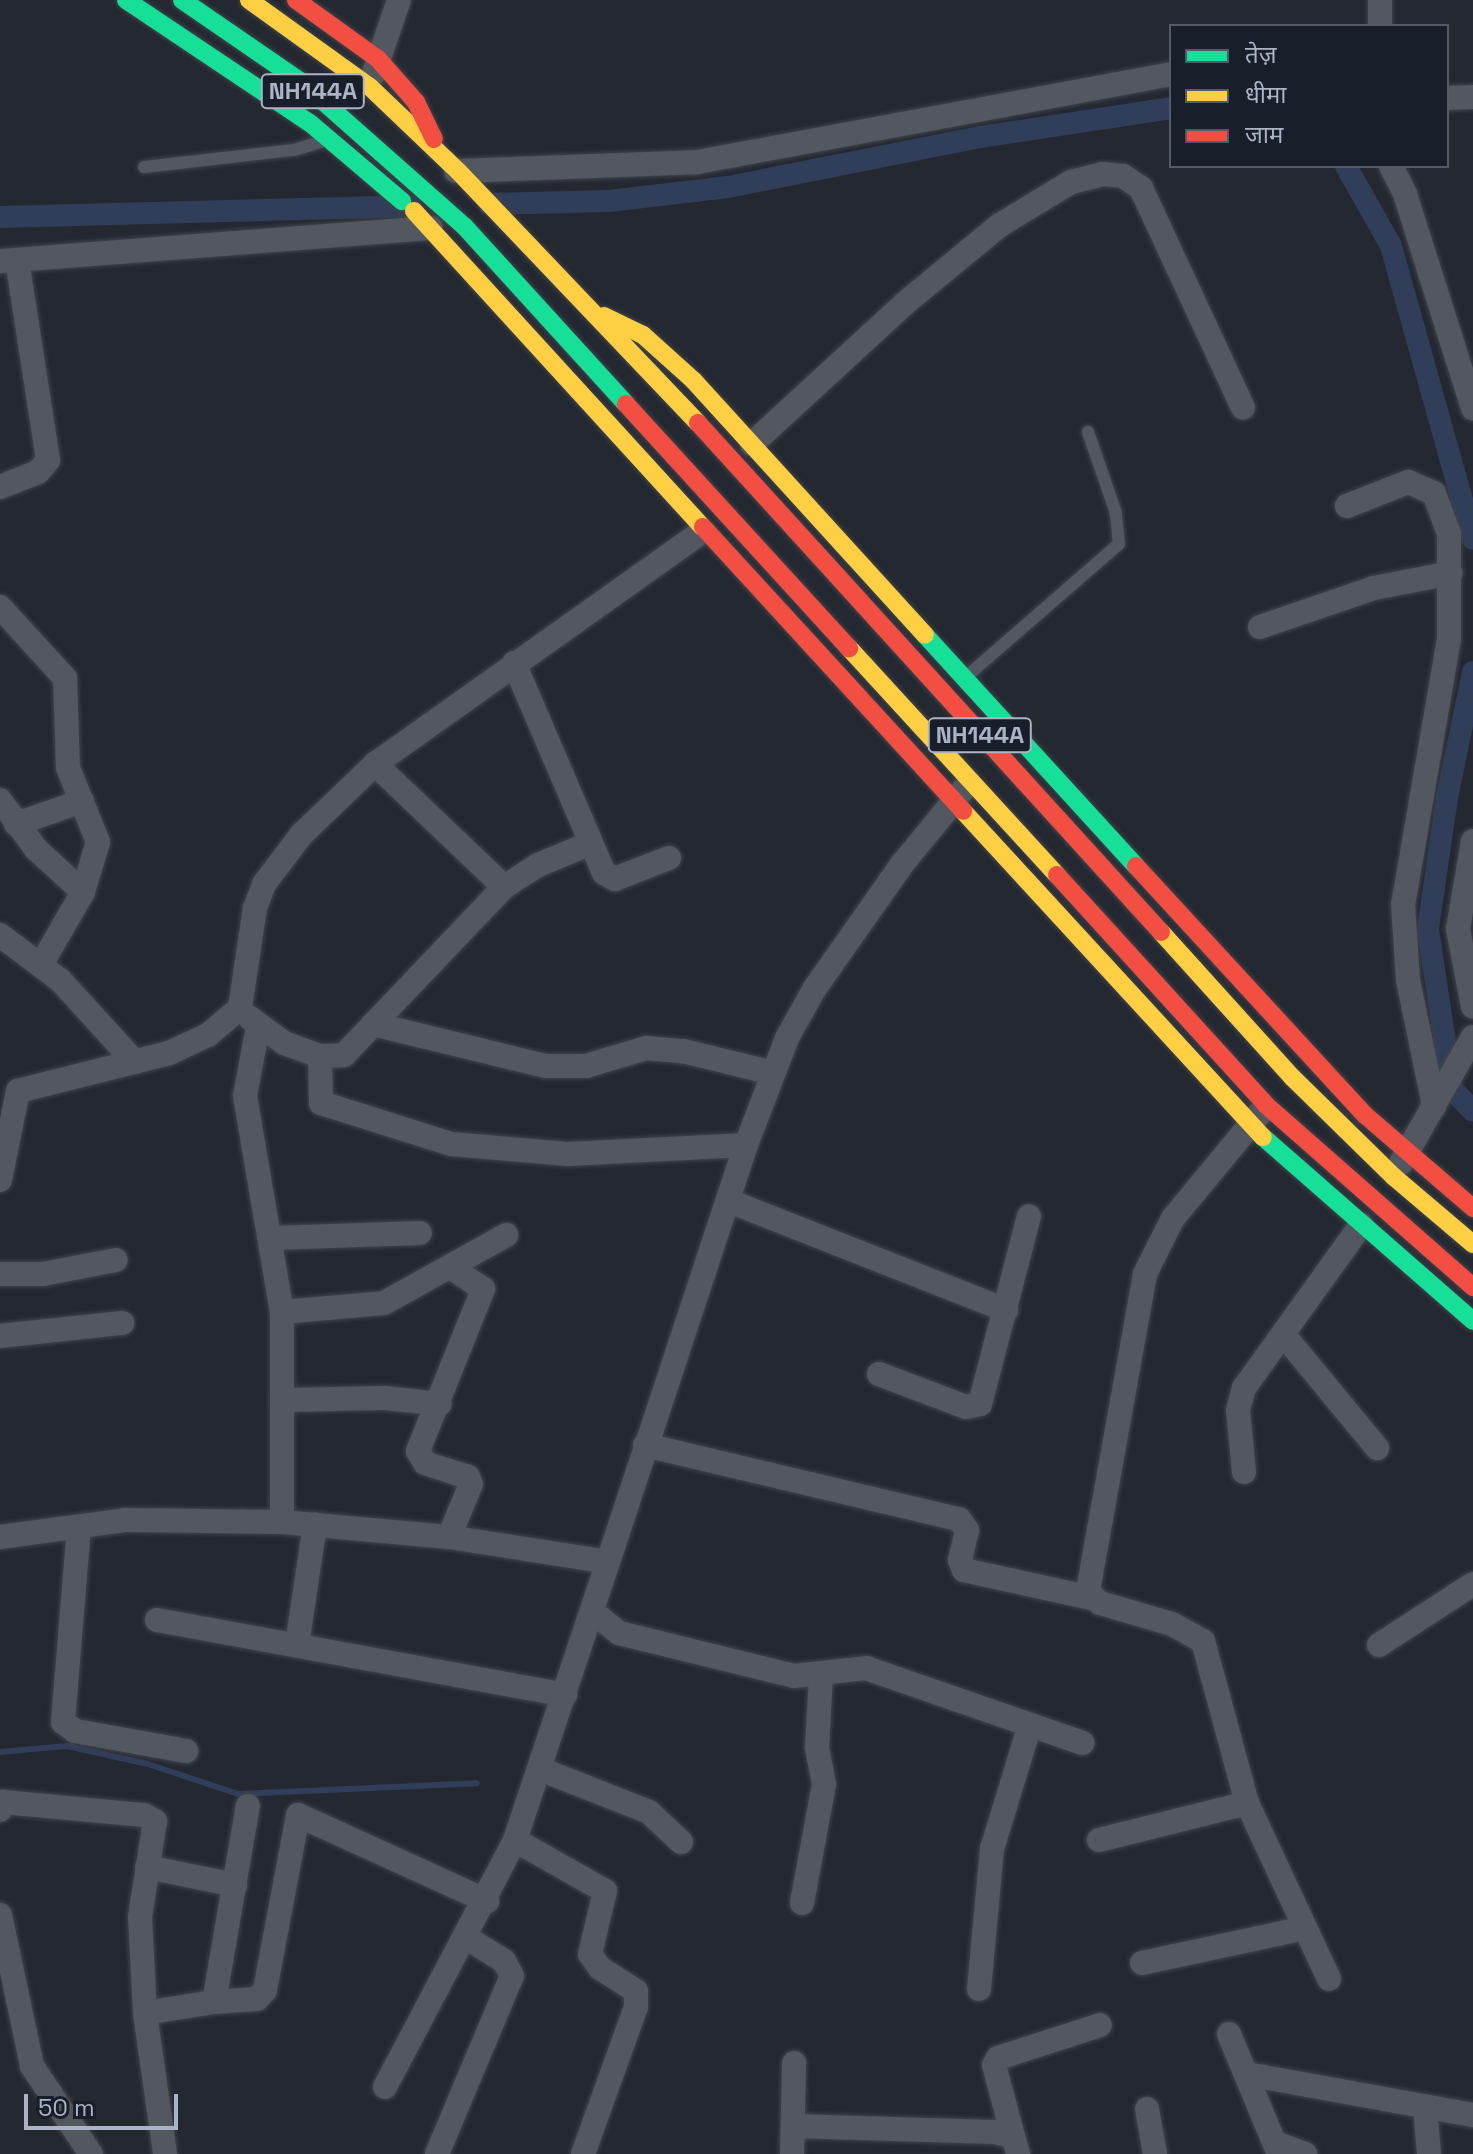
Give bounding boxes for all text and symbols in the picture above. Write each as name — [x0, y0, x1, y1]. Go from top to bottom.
legend — [1169, 24, 1449, 168]
text: तेज़ — [1245, 39, 1277, 70]
road number: NH144A — [259, 71, 367, 111]
text: धीमा — [1245, 79, 1287, 110]
text: जाम — [1245, 119, 1283, 150]
road number: NH144A — [926, 715, 1034, 755]
scale bar — [28, 2078, 182, 2128]
text: 50 m — [38, 2092, 95, 2123]

